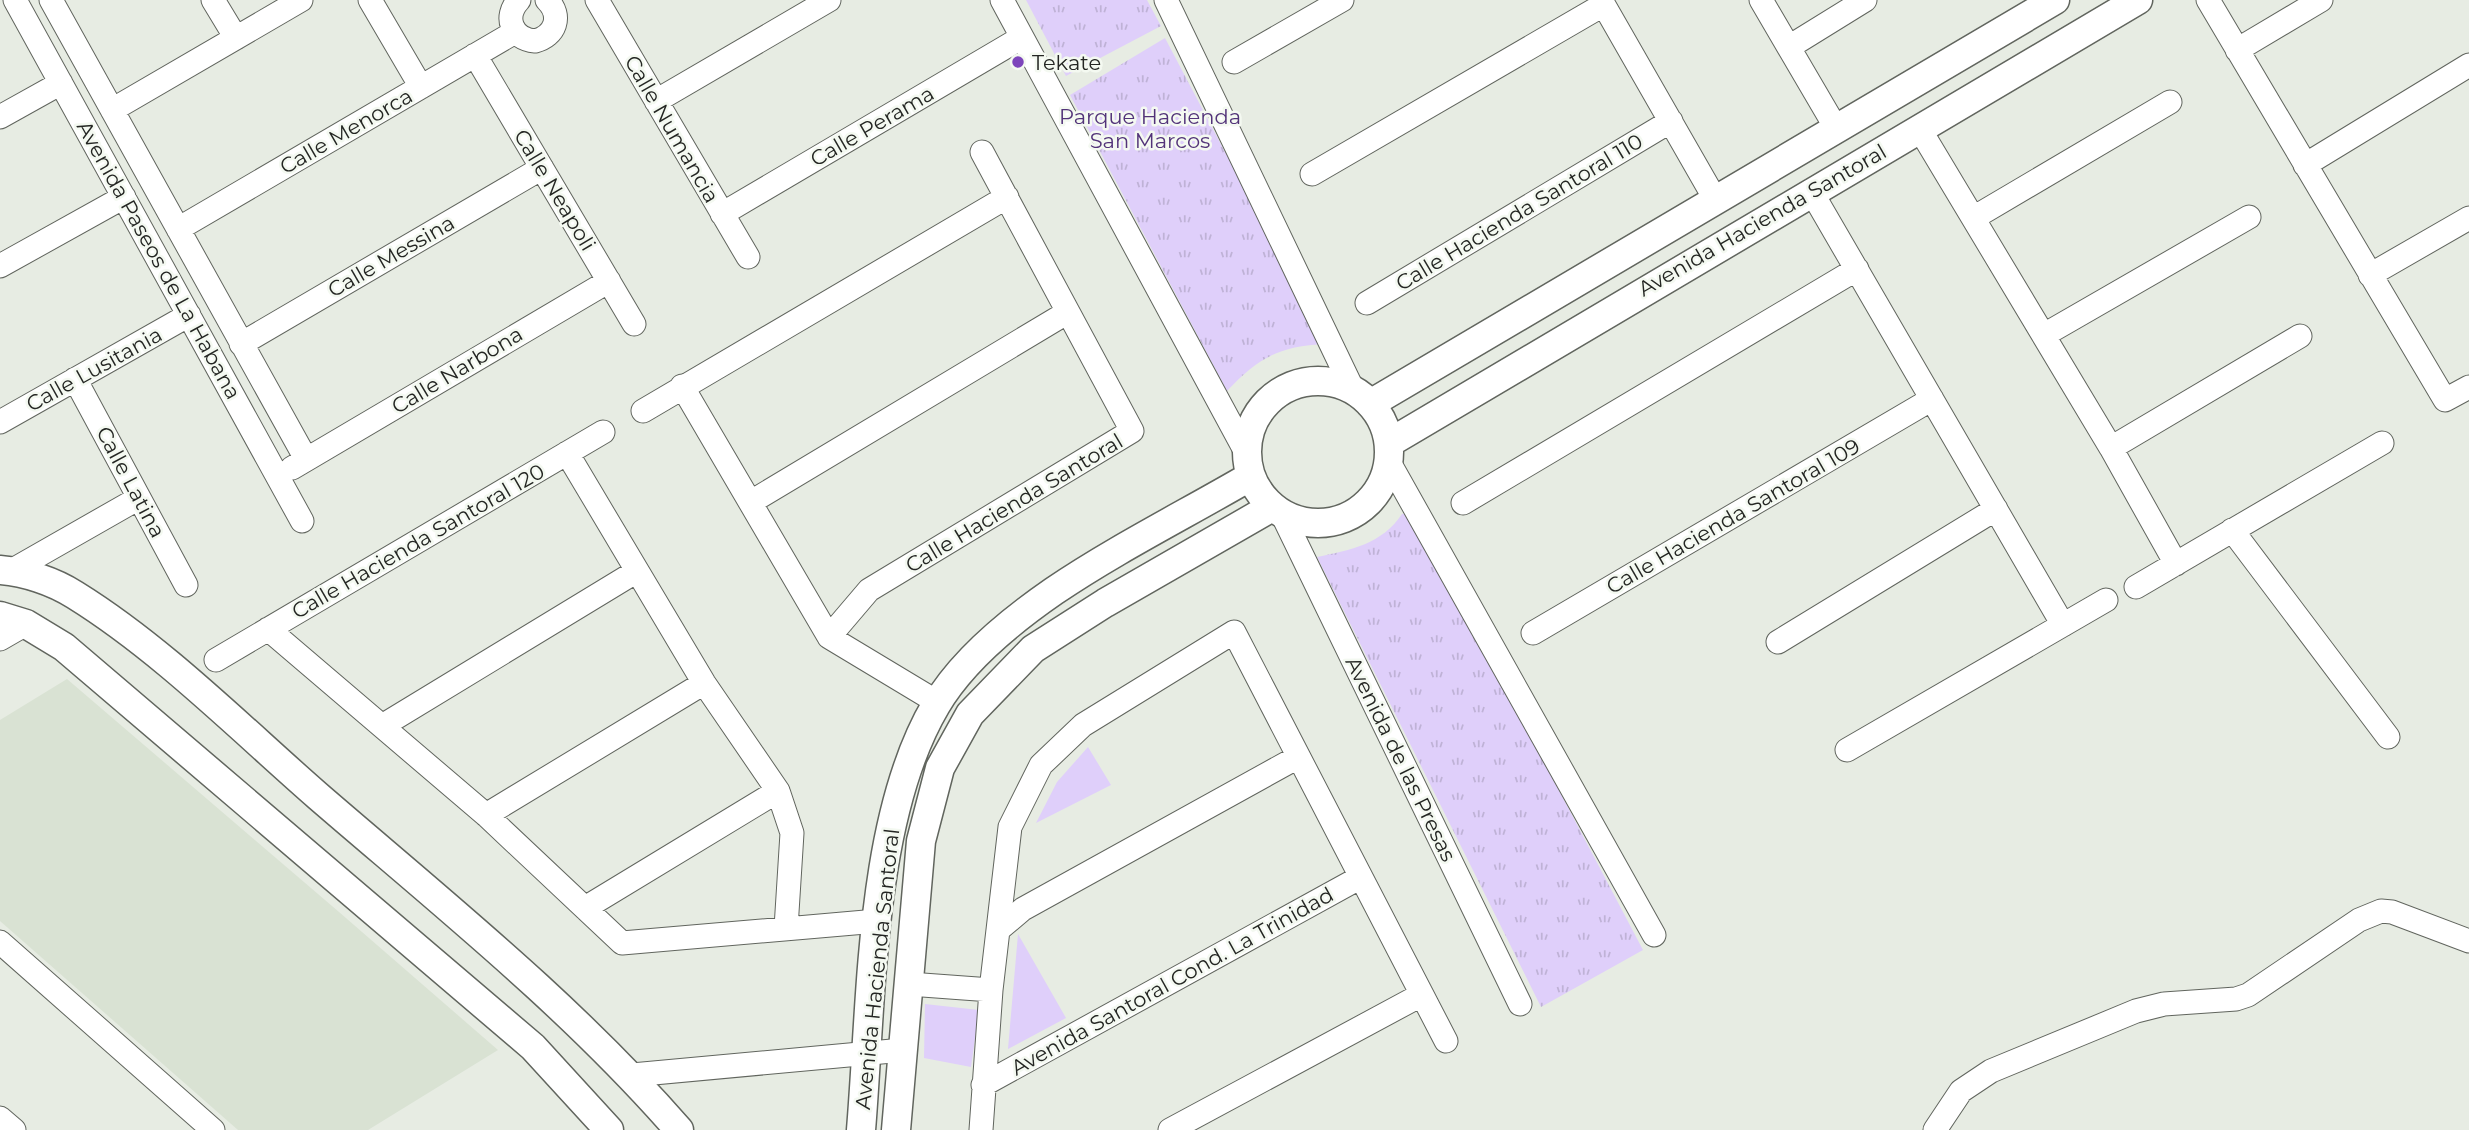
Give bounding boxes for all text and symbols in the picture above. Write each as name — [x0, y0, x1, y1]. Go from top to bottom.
place label: Tekate — [1032, 50, 1101, 75]
street label: Calle Numancia — [620, 51, 724, 207]
marker: Tekate — [1010, 54, 1026, 70]
street label: Calle Perama — [806, 80, 938, 172]
street label: Calle Menorca — [275, 83, 417, 179]
park label: Parque Hacienda San Marcos — [1059, 104, 1241, 153]
street label: Avenida Paseos de La Habana — [72, 116, 246, 404]
street label: Calle Neapoli — [509, 125, 601, 255]
street label: Calle Hacienda Santoral 110 — [1391, 128, 1647, 296]
street label: Avenida Hacienda Santoral — [1633, 139, 1891, 301]
street label: Calle Messina — [323, 210, 459, 302]
street label: Calle Lusitania — [22, 321, 166, 417]
street label: Calle Narbona — [387, 321, 527, 419]
street label: Calle Latina — [91, 422, 171, 542]
street label: Calle Hacienda Santoral — [901, 428, 1127, 578]
street label: Calle Hacienda Santoral 109 — [1602, 433, 1864, 599]
street label: Calle Hacienda Santoral 120 — [287, 458, 549, 624]
street label: Avenida de las Presas — [1340, 653, 1462, 865]
street label: Avenida Hacienda Santoral — [850, 827, 904, 1111]
street label: Avenida Santoral Cond. La Trinidad — [1006, 882, 1338, 1080]

